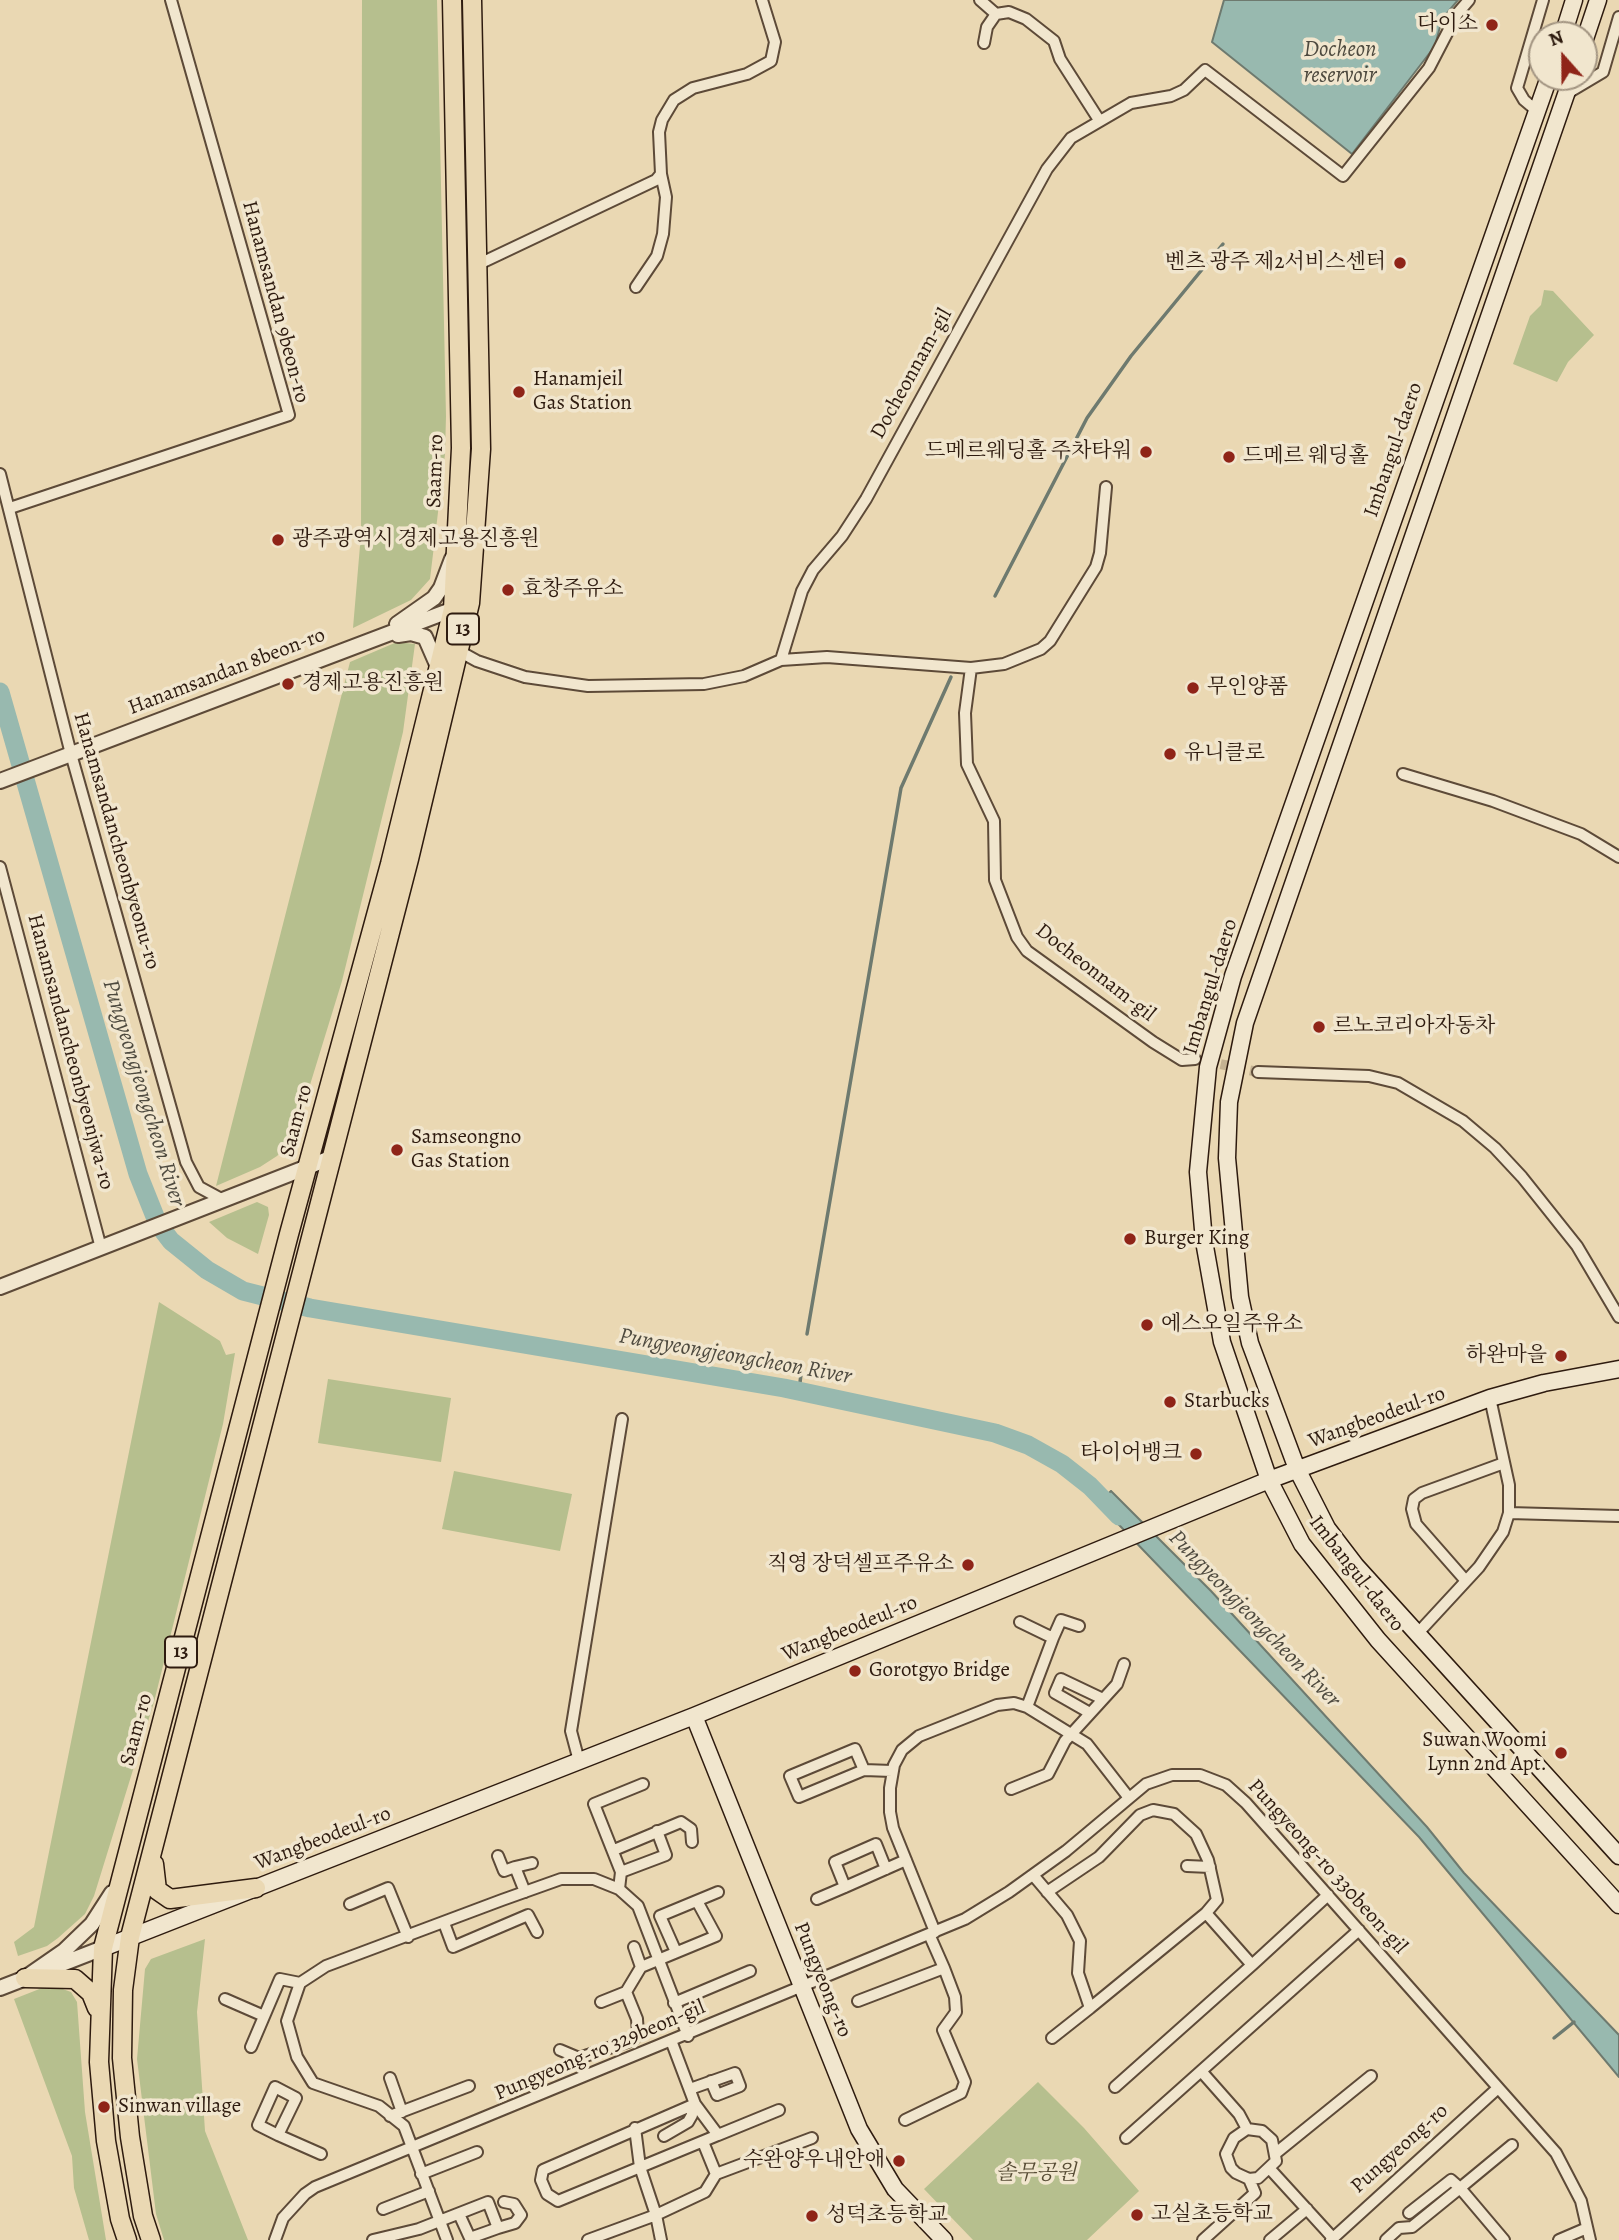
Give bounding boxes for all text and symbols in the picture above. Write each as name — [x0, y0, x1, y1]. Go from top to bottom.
place label: 다이소 — [1417, 12, 1478, 38]
marker: 다이소 — [1484, 17, 1500, 33]
north arrow — [1528, 21, 1598, 91]
text: N — [1545, 24, 1567, 53]
water label: Docheon reservoir — [1303, 36, 1377, 90]
street label: Hanamsandan 9beon-ro — [236, 198, 314, 406]
place label: 벤츠 광주 제2서비스센터 — [1165, 250, 1386, 276]
marker: 벤츠 광주 제2서비스센터 — [1392, 255, 1408, 271]
street label: Docheonnam-gil — [866, 304, 958, 444]
place label: Hanamjeil Gas Station — [533, 367, 632, 417]
street label: Imbangul-daero — [1359, 379, 1429, 521]
marker: Hanamjeil Gas Station — [511, 384, 527, 400]
street label: Saam-ro — [422, 434, 450, 508]
place label: 드메르웨딩홀 주차타워 — [925, 439, 1132, 465]
marker: 드메르웨딩홀 주차타워 — [1138, 444, 1154, 460]
place label: 드메르 웨딩홀 — [1243, 444, 1369, 470]
marker: 드메르 웨딩홀 — [1221, 449, 1237, 465]
place label: 광주광역시 경제고용진흥원 — [292, 527, 540, 553]
marker: 광주광역시 경제고용진흥원 — [270, 532, 286, 548]
place label: 효창주유소 — [522, 577, 623, 603]
marker: 효창주유소 — [500, 582, 516, 598]
road number: 13 — [447, 614, 479, 644]
street label: Hanamsandan 8beon-ro — [125, 623, 329, 721]
place label: 경제고용진흥원 — [302, 671, 444, 697]
place label: 무인양품 — [1207, 675, 1288, 701]
marker: 경제고용진흥원 — [280, 676, 296, 692]
marker: 무인양품 — [1185, 680, 1201, 696]
street label: Hanamsandancheonbyeonu-ro — [67, 710, 165, 972]
place label: 유니클로 — [1184, 741, 1265, 767]
marker: 유니클로 — [1162, 746, 1178, 762]
street label: Hanamsandancheonbyeonjwa-ro — [21, 911, 119, 1193]
street label: Imbangul-daero — [1178, 916, 1244, 1058]
street label: Docheonnam-gil — [1030, 918, 1160, 1028]
water label: Pungyeongjeongcheon River — [95, 976, 191, 1210]
place label: 르노코리아자동차 — [1333, 1014, 1495, 1040]
marker: 르노코리아자동차 — [1311, 1019, 1327, 1035]
street label: Saam-ro — [275, 1082, 319, 1160]
place label: Samseongno Gas Station — [411, 1125, 521, 1175]
marker: Samseongno Gas Station — [389, 1142, 405, 1158]
place label: Burger King — [1144, 1226, 1249, 1252]
marker: Burger King — [1122, 1231, 1138, 1247]
place label: 에스오일주유소 — [1161, 1312, 1303, 1338]
marker: 에스오일주유소 — [1139, 1317, 1155, 1333]
water label: Pungyeongjeongcheon River — [617, 1323, 853, 1391]
place label: 하완마을 — [1466, 1343, 1547, 1369]
marker: 하완마을 — [1553, 1348, 1569, 1364]
street label: Wangbeodeul-ro — [1305, 1382, 1449, 1454]
place label: Starbucks — [1184, 1389, 1270, 1415]
marker: Starbucks — [1162, 1394, 1178, 1410]
place label: 타이어뱅크 — [1081, 1441, 1182, 1467]
marker: 타이어뱅크 — [1188, 1446, 1204, 1462]
street label: Imbangul-daero — [1303, 1511, 1409, 1637]
water label: Pungyeongjeongcheon River — [1162, 1525, 1346, 1713]
place label: 직영 장덕셀프주유소 — [767, 1552, 954, 1578]
marker: 직영 장덕셀프주유소 — [960, 1557, 976, 1573]
street label: Wangbeodeul-ro — [779, 1590, 921, 1668]
road number: 13 — [165, 1636, 197, 1668]
place label: Gorotgyo Bridge — [869, 1658, 1010, 1684]
marker: Gorotgyo Bridge — [847, 1663, 863, 1679]
street label: Saam-ro — [115, 1691, 159, 1769]
place label: Suwan Woomi Lynn 2nd Apt. — [1422, 1728, 1547, 1778]
marker: Suwan Woomi Lynn 2nd Apt. — [1553, 1745, 1569, 1761]
street label: Pungyeong-ro 330beon-gil — [1242, 1774, 1412, 1960]
street label: Wangbeodeul-ro — [251, 1801, 395, 1877]
street label: Pungyeong-ro — [787, 1919, 857, 2041]
street label: Pungyeong-ro 329beon-gil — [491, 1995, 709, 2107]
place label: Sinwan village — [118, 2094, 241, 2120]
marker: Sinwan village — [96, 2099, 112, 2115]
street label: Pungyeong-ro — [1346, 2099, 1454, 2199]
place label: 수완양우내안애 — [743, 2148, 885, 2174]
marker: 수완양우내안애 — [891, 2153, 907, 2169]
park label: 솔무공원 — [995, 2161, 1077, 2187]
place label: 고실초등학교 — [1151, 2202, 1273, 2228]
place label: 성덕초등학교 — [826, 2203, 948, 2229]
marker: 고실초등학교 — [1129, 2207, 1145, 2223]
marker: 성덕초등학교 — [804, 2208, 820, 2224]

